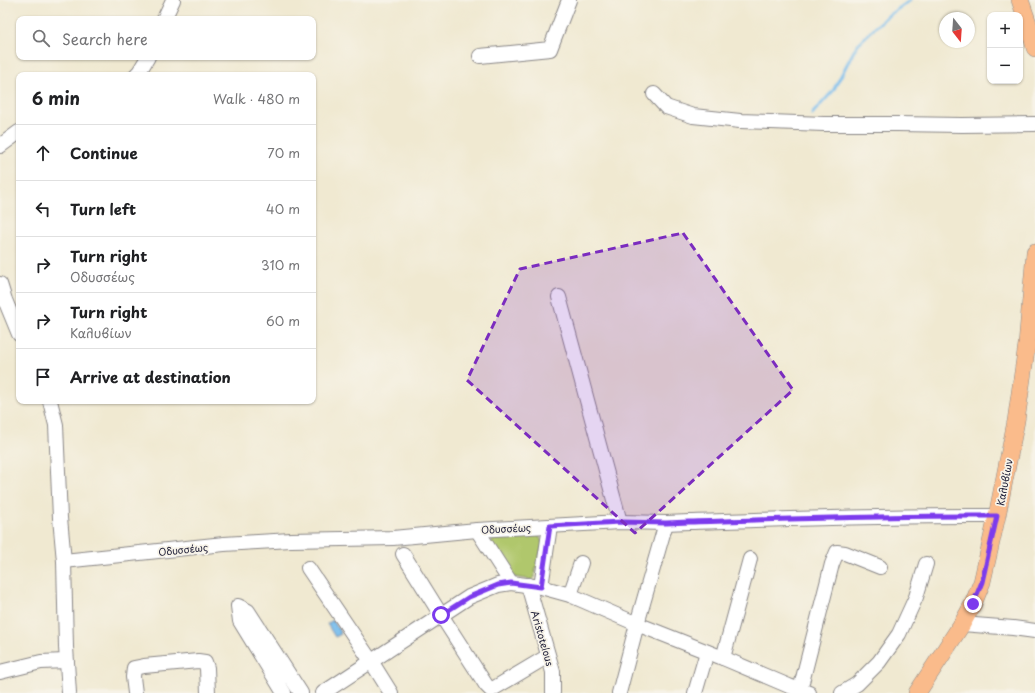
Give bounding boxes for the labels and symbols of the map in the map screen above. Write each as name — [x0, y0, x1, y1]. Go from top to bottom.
north arrow — [939, 12, 975, 48]
street label: Καλυβίων — [992, 457, 1016, 507]
street label: Οδυσσέως — [481, 519, 531, 537]
street label: Οδυσσέως — [157, 539, 209, 559]
route end — [964, 595, 982, 613]
route start — [432, 606, 450, 624]
street label: Aristotelous — [528, 608, 558, 668]

